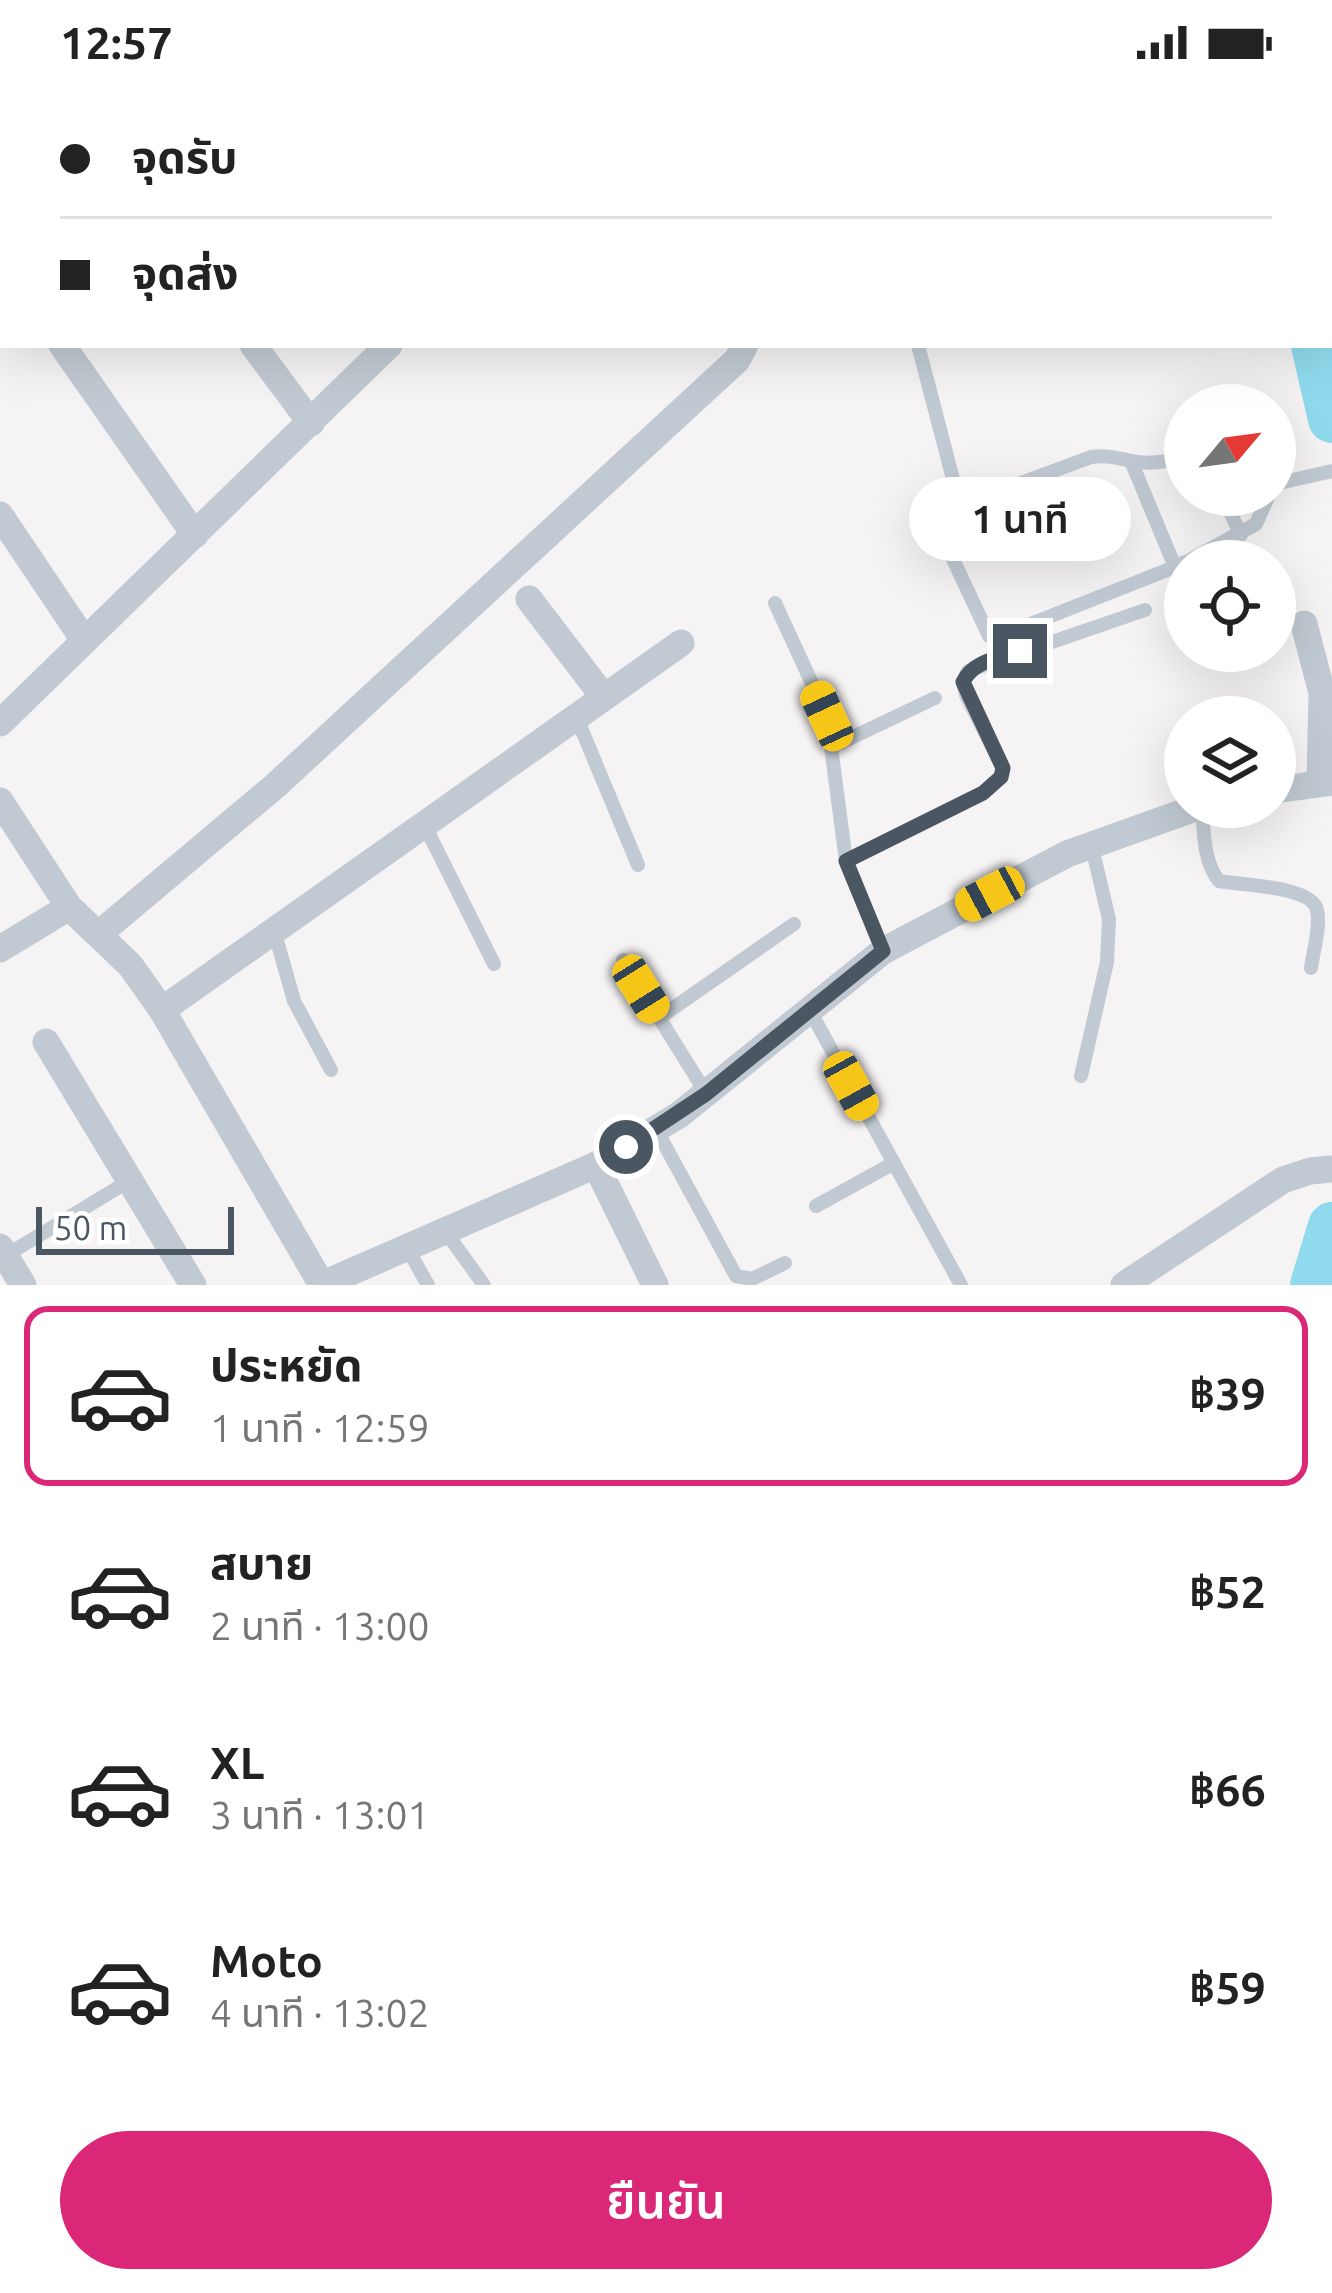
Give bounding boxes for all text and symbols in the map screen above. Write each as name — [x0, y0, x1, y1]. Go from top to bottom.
text: 12:57 — [60, 17, 173, 68]
text: จุดรับ — [132, 131, 238, 182]
text: จุดส่ง — [132, 247, 238, 298]
north arrow — [1164, 384, 1296, 516]
map controls — [1164, 384, 1296, 828]
callout: 1 นาที — [909, 477, 1131, 561]
text: 1 นาที — [971, 497, 1069, 540]
button: locate — [1164, 540, 1296, 672]
route end — [993, 624, 1047, 678]
car — [795, 676, 859, 756]
button: layers — [1164, 696, 1296, 828]
car — [950, 861, 1030, 927]
car — [607, 949, 675, 1029]
car — [818, 1046, 884, 1126]
route start — [599, 1120, 653, 1174]
scale bar — [36, 1201, 234, 1254]
text: 50 m — [54, 1209, 127, 1246]
text: ประหยัด — [210, 1339, 363, 1390]
icon: car — [66, 1342, 174, 1450]
text: ฿39 — [1189, 1368, 1266, 1419]
text: 1 นาที · 12:59 — [210, 1406, 429, 1449]
text: สบาย — [210, 1537, 313, 1588]
icon: car — [66, 1540, 174, 1648]
text: ฿52 — [1189, 1566, 1266, 1617]
text: 2 นาที · 13:00 — [210, 1604, 429, 1647]
text: XL — [210, 1737, 264, 1788]
icon: car — [66, 1738, 174, 1846]
text: ฿66 — [1189, 1764, 1266, 1815]
text: 3 นาที · 13:01 — [210, 1793, 429, 1836]
text: Moto — [210, 1935, 323, 1986]
icon: car — [66, 1936, 174, 2044]
text: ฿59 — [1189, 1962, 1266, 2013]
text: 4 นาที · 13:02 — [210, 1991, 429, 2034]
button: ยืนยัน — [60, 2131, 1272, 2269]

